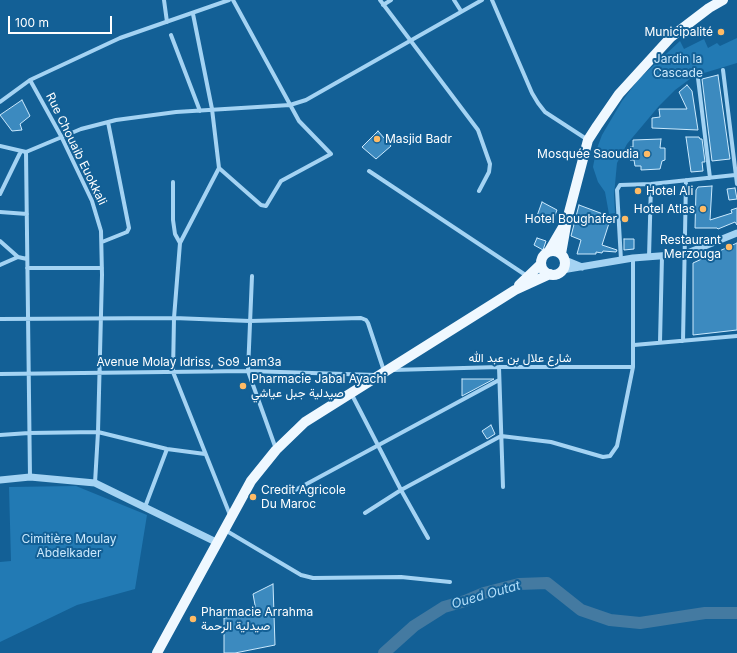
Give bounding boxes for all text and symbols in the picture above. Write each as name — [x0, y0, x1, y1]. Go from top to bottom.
scale bar — [10, 8, 114, 34]
text: 100 m — [15, 15, 49, 30]
place label: Municipalité — [644, 25, 713, 39]
marker: Municipalité — [716, 27, 726, 37]
park label: Jardin la Cascade — [653, 52, 703, 80]
street label: Rue Chouaib Euokkali — [43, 91, 109, 207]
place label: Masjid Badr — [385, 132, 452, 146]
marker: Masjid Badr — [372, 134, 382, 144]
place label: Mosquée Saoudia — [537, 147, 639, 161]
marker: Mosquée Saoudia — [642, 149, 652, 159]
place label: Hotel Ali — [646, 184, 693, 198]
marker: Hotel Ali — [633, 186, 643, 196]
place label: Hotel Atlas — [634, 202, 695, 216]
marker: Hotel Atlas — [698, 204, 708, 214]
place label: Hotel Boughafer — [525, 212, 617, 226]
marker: Hotel Boughafer — [620, 214, 630, 224]
place label: Restaurant Merzouga — [660, 233, 721, 261]
marker: Restaurant Merzouga — [724, 242, 734, 252]
street label: شارع علال بن عبد الله — [469, 351, 571, 365]
street label: Avenue Molay Idriss, So9 Jam3a — [97, 355, 281, 369]
place label: Pharmacie Jabal Ayachi صيدلية جبل عياشي — [251, 372, 386, 400]
marker: Pharmacie Jabal Ayachi صيدلية جبل عياشي — [238, 381, 248, 391]
place label: Credit Agricole Du Maroc — [261, 483, 346, 511]
marker: Credit Agricole Du Maroc — [248, 492, 258, 502]
park label: Cimitière Moulay Abdelkader — [22, 532, 116, 560]
water label: Oued Outat — [450, 578, 522, 612]
place label: Pharmacie Arrahma صيدلية الرحمة — [201, 605, 313, 633]
marker: Pharmacie Arrahma صيدلية الرحمة — [188, 614, 198, 624]

